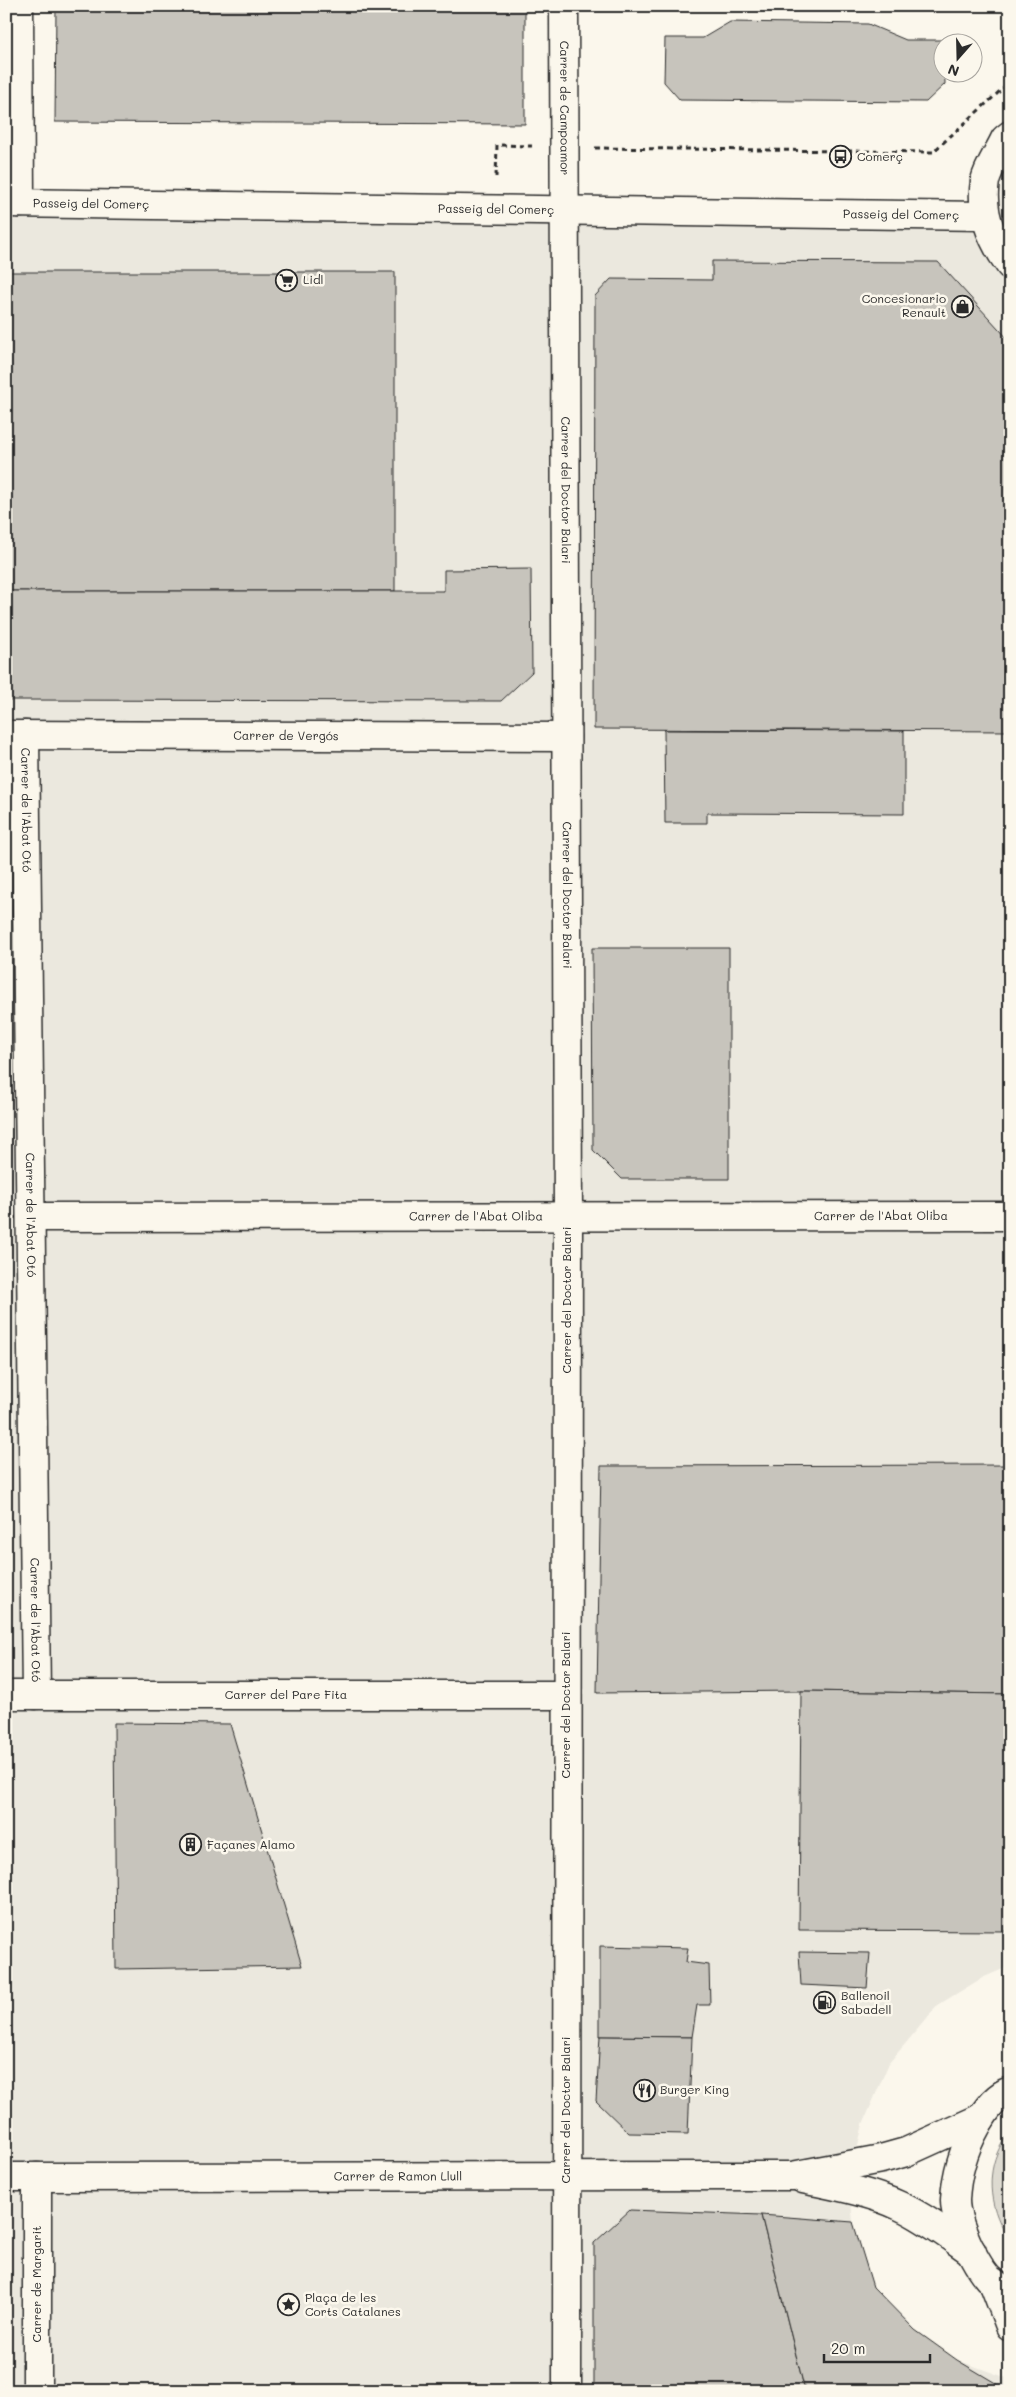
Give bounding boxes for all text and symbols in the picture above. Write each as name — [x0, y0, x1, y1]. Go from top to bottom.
north arrow — [934, 32, 984, 82]
street label: Carrer de Campoamor — [557, 41, 574, 175]
text: N — [945, 60, 962, 81]
bus stop icon: Comerç — [829, 145, 853, 169]
place label: Comerç — [857, 148, 903, 164]
street label: Passeig del Comerç — [33, 194, 149, 212]
street label: Passeig del Comerç — [438, 200, 554, 217]
street label: Passeig del Comerç — [843, 205, 959, 223]
supermarket icon: Lidl — [275, 268, 299, 292]
place label: Lidl — [303, 271, 324, 287]
place label: Concesionario Renault — [862, 290, 946, 320]
shop icon: Concesionario Renault — [950, 294, 974, 318]
street label: Carrer del Doctor Balari — [558, 416, 575, 564]
street label: Carrer de Vergós — [233, 727, 339, 743]
street label: Carrer de l'Abat Otó — [18, 748, 36, 872]
street label: Carrer del Doctor Balari — [560, 821, 576, 969]
street label: Carrer de l'Abat Otó — [23, 1153, 40, 1277]
street label: Carrer de l'Abat Oliba — [409, 1207, 543, 1224]
street label: Carrer de l'Abat Oliba — [814, 1207, 948, 1223]
street label: Carrer del Doctor Balari — [558, 1226, 574, 1374]
street label: Carrer de l'Abat Otó — [27, 1558, 45, 1682]
street label: Carrer del Doctor Balari — [557, 1631, 573, 1779]
street label: Carrer del Pare Fita — [225, 1686, 347, 1702]
building icon: Façanes Alamo — [179, 1833, 203, 1857]
place label: Façanes Alamo — [207, 1836, 295, 1852]
place label: Ballenoil Sabadell — [841, 1987, 891, 2017]
fuel station icon: Ballenoil Sabadell — [813, 1991, 837, 2015]
street label: Carrer del Doctor Balari — [557, 2036, 573, 2184]
restaurant icon: Burger King — [632, 2078, 656, 2102]
place label: Burger King — [660, 2081, 729, 2097]
street label: Carrer de Ramon Llull — [334, 2167, 462, 2184]
street label: Carrer de Margarit — [28, 2226, 44, 2342]
place label: Plaça de les Corts Catalanes — [305, 2289, 401, 2319]
place icon: Plaça de les Corts Catalanes — [277, 2293, 301, 2317]
scale bar — [824, 2332, 930, 2364]
text: 20 m — [831, 2338, 865, 2358]

